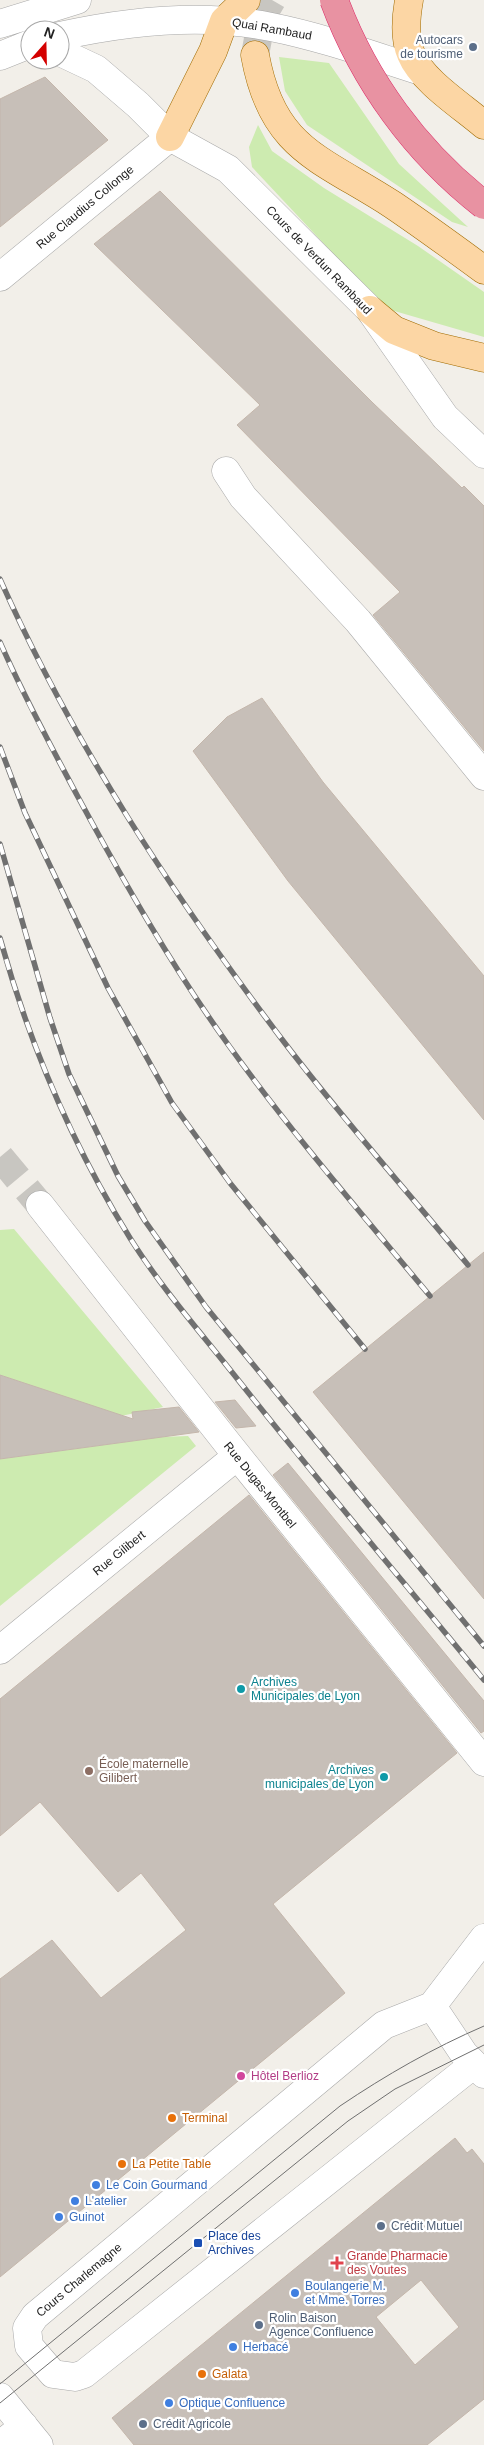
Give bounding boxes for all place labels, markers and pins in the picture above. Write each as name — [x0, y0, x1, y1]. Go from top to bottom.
place label: Autocars de tourisme — [400, 33, 463, 61]
marker: Autocars de tourisme — [467, 41, 479, 53]
place label: Archives Municipales de Lyon — [251, 1675, 360, 1703]
marker: Archives Municipales de Lyon — [235, 1683, 247, 1695]
place label: École maternelle Gilibert — [99, 1756, 189, 1785]
place label: Archives municipales de Lyon — [265, 1763, 374, 1791]
marker: École maternelle Gilibert — [83, 1765, 95, 1777]
marker: Archives municipales de Lyon — [378, 1771, 390, 1783]
place label: Hôtel Berlioz — [251, 2069, 319, 2083]
marker: Hôtel Berlioz — [235, 2070, 247, 2082]
place label: Terminal — [182, 2111, 227, 2125]
marker: Terminal — [166, 2112, 178, 2124]
place label: La Petite Table — [132, 2157, 211, 2171]
marker: La Petite Table — [116, 2158, 128, 2170]
place label: Le Coin Gourmand — [106, 2178, 207, 2192]
marker: Le Coin Gourmand — [90, 2179, 102, 2191]
place label: L'atelier — [85, 2194, 127, 2208]
marker: L'atelier — [69, 2195, 81, 2207]
place label: Guinot — [69, 2210, 105, 2224]
marker: Guinot — [53, 2211, 65, 2223]
place label: Crédit Mutuel — [391, 2219, 462, 2233]
marker: Crédit Mutuel — [375, 2220, 387, 2232]
place label: Place des Archives — [208, 2229, 261, 2257]
marker: Place des Archives — [192, 2237, 204, 2249]
place label: Grande Pharmacie des Voutes — [347, 2249, 448, 2277]
marker: Grande Pharmacie des Voutes — [331, 2257, 343, 2269]
place label: Boulangerie M. et Mme. Torres — [305, 2279, 386, 2307]
marker: Boulangerie M. et Mme. Torres — [289, 2287, 301, 2299]
place label: Rolin Baison Agence Confluence — [269, 2311, 374, 2339]
marker: Rolin Baison Agence Confluence — [253, 2319, 265, 2331]
place label: Herbacé — [243, 2340, 289, 2354]
marker: Herbacé — [227, 2341, 239, 2353]
place label: Galata — [212, 2367, 248, 2381]
marker: Galata — [196, 2368, 208, 2380]
place label: Optique Confluence — [179, 2396, 285, 2410]
marker: Optique Confluence — [163, 2397, 175, 2409]
place label: Crédit Agricole — [153, 2417, 231, 2431]
marker: Crédit Agricole — [137, 2418, 149, 2430]

